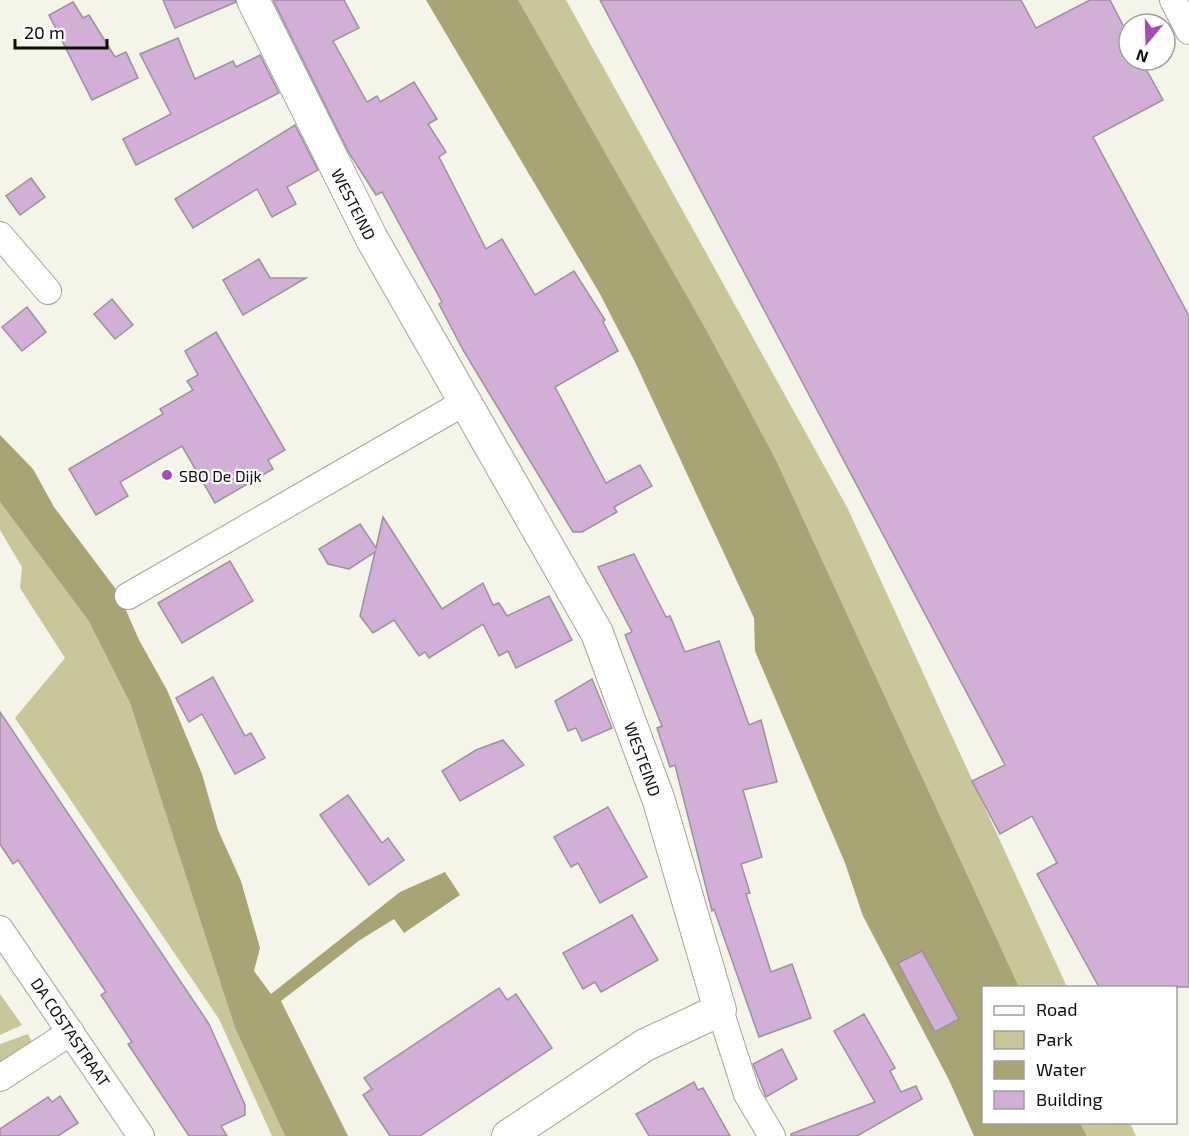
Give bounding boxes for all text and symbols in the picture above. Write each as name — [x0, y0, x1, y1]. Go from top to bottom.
scale bar — [15, 12, 106, 50]
north arrow — [1117, 12, 1177, 72]
text: 20 m — [24, 21, 65, 43]
text: N — [1133, 46, 1151, 68]
street label: WESTEIND — [328, 165, 380, 243]
place label: SBO De Dijk — [179, 466, 262, 486]
marker: SBO De Dijk — [160, 468, 174, 482]
street label: WESTEIND — [621, 719, 665, 799]
street label: DA COSTASTRAAT — [28, 974, 114, 1090]
legend — [982, 986, 1177, 1124]
text: Road — [1036, 998, 1077, 1020]
text: Park — [1036, 1028, 1073, 1050]
text: Water — [1036, 1058, 1086, 1080]
text: Building — [1036, 1088, 1103, 1110]

